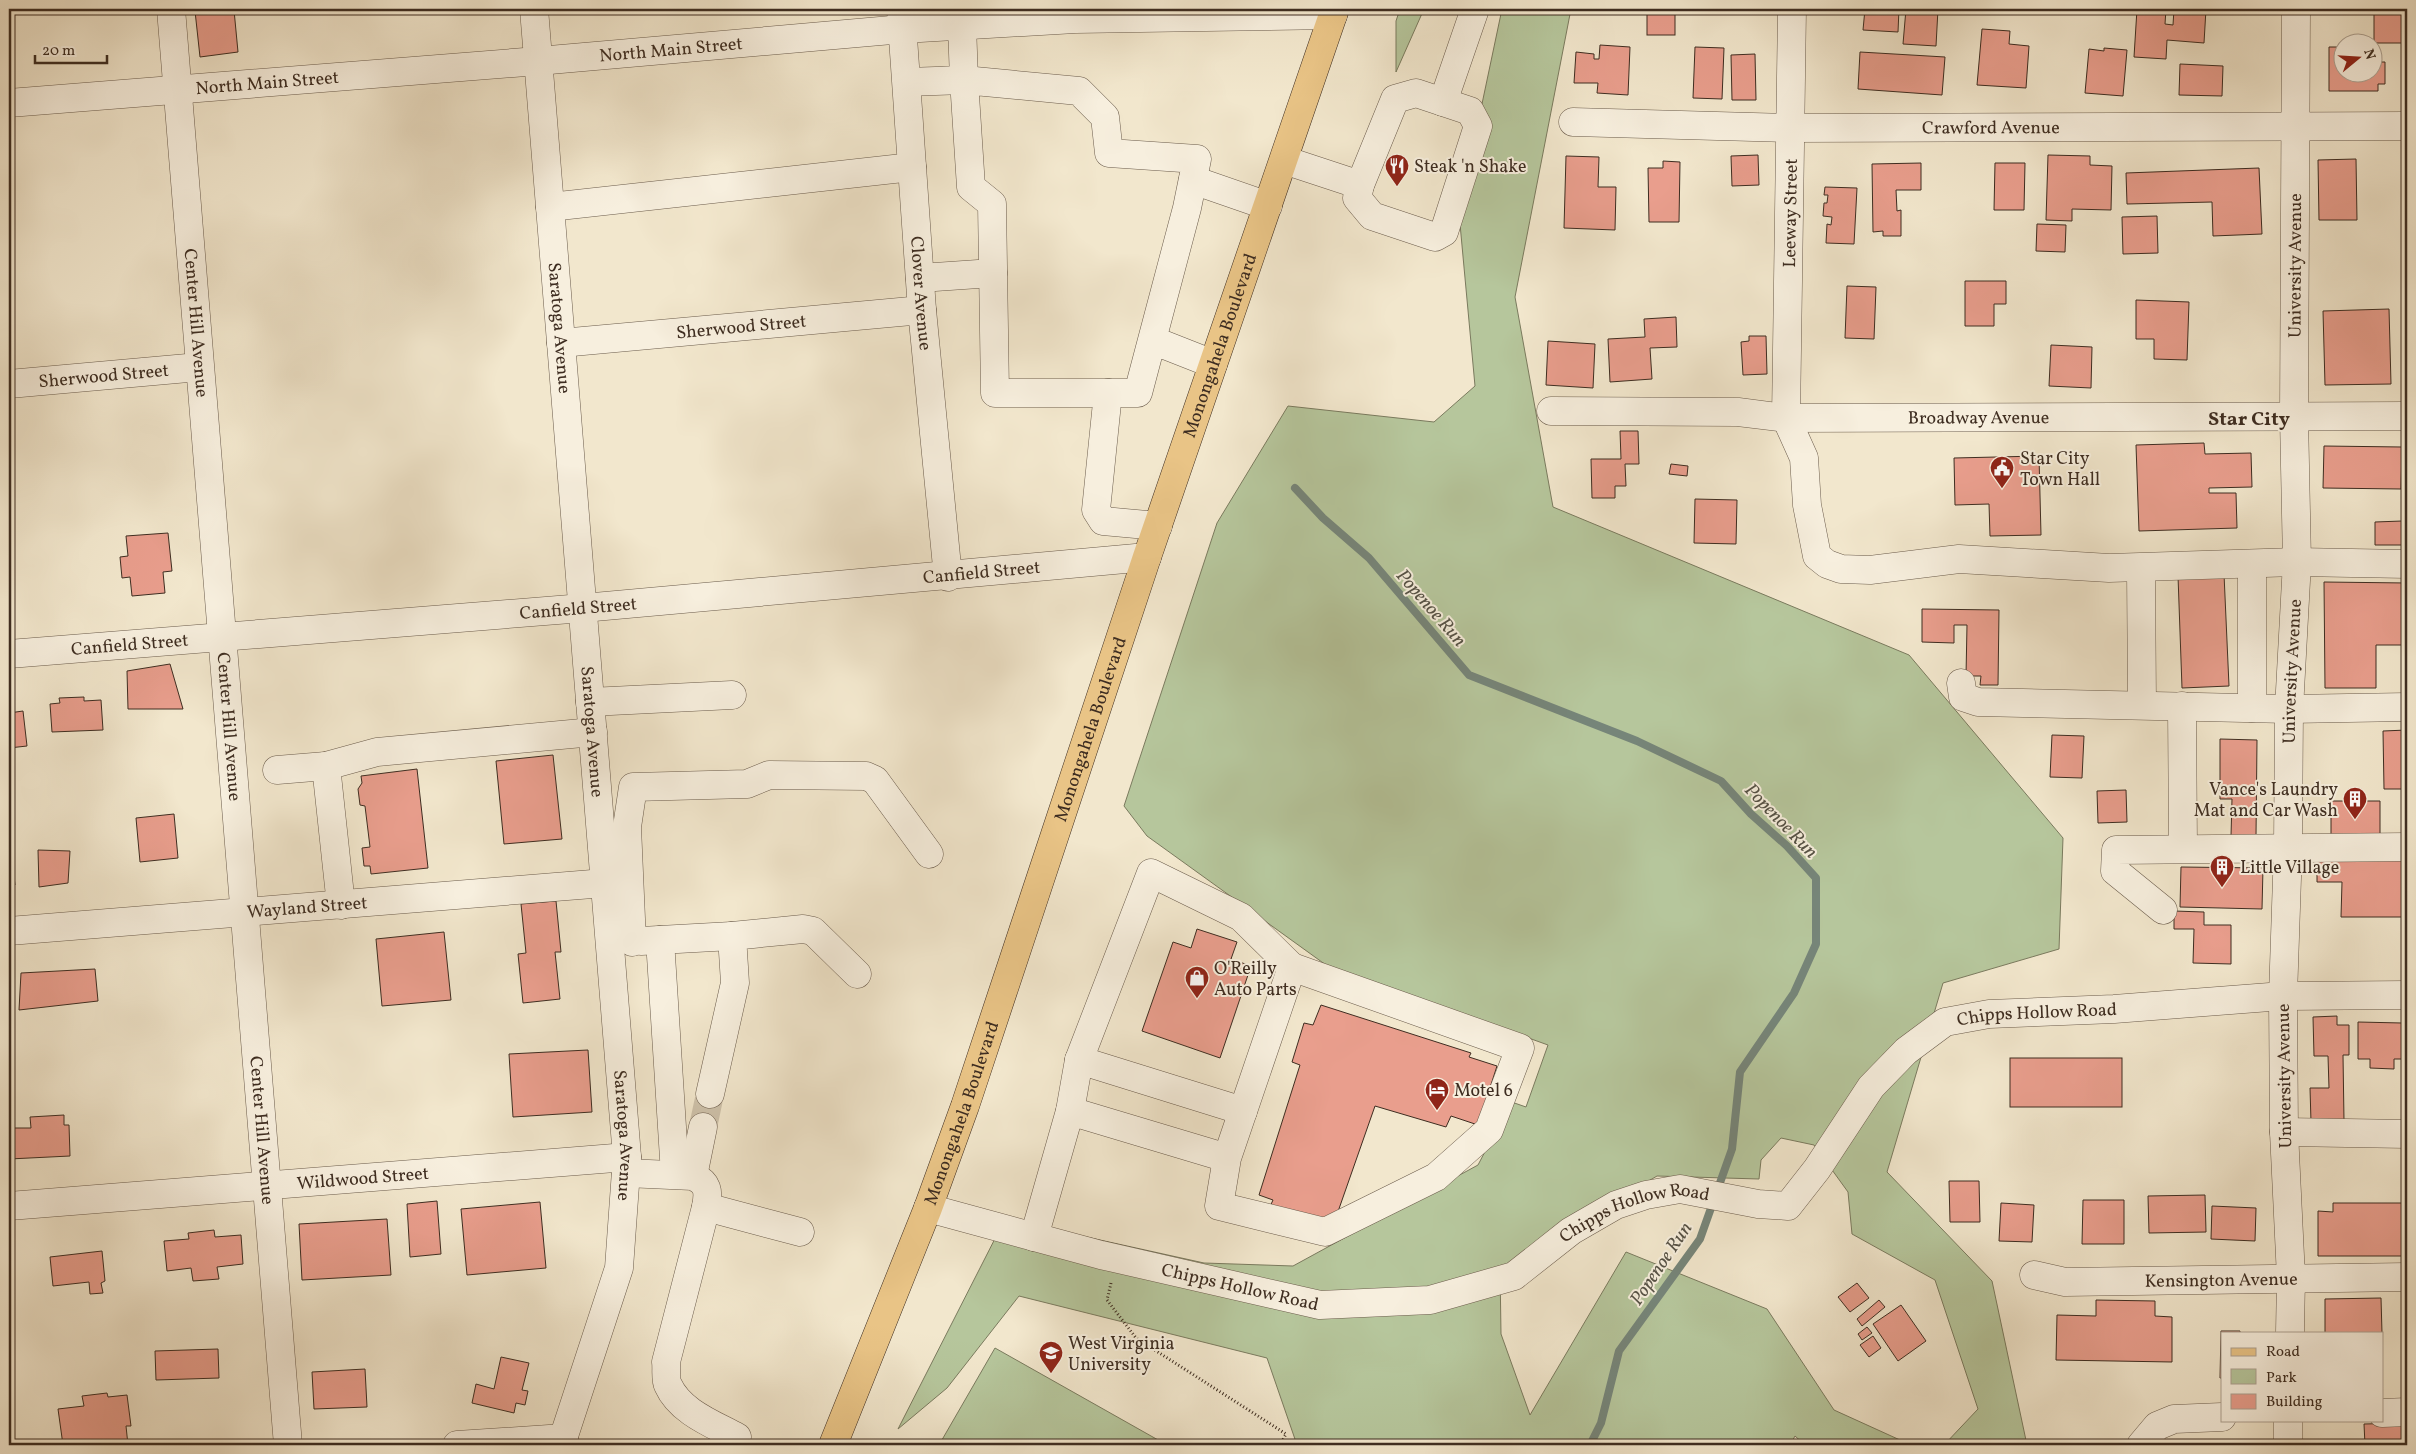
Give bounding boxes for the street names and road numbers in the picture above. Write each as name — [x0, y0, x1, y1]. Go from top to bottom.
street label: North Main Street — [598, 32, 744, 70]
street label: North Main Street — [195, 66, 340, 102]
street label: Crawford Avenue — [1922, 116, 2060, 142]
street label: Leeway Street — [1778, 158, 1805, 268]
street label: University Avenue — [2283, 193, 2309, 338]
street label: Clover Avenue — [903, 235, 937, 352]
street label: Center Hill Avenue — [177, 248, 214, 398]
street label: Monongahela Boulevard — [1178, 250, 1264, 441]
street label: Saratoga Avenue — [541, 261, 576, 395]
street label: Sherwood Street — [675, 310, 808, 346]
street label: Sherwood Street — [38, 359, 170, 395]
street label: Broadway Avenue — [1908, 406, 2049, 432]
street label: Canfield Street — [922, 556, 1041, 591]
street label: Canfield Street — [519, 592, 638, 627]
street label: University Avenue — [2278, 598, 2309, 744]
street label: Canfield Street — [70, 629, 189, 663]
street label: Monongahela Boulevard — [1049, 634, 1134, 825]
street label: Center Hill Avenue — [209, 651, 246, 802]
street label: Saratoga Avenue — [573, 665, 609, 798]
street label: Wayland Street — [246, 891, 369, 926]
street label: Chipps Hollow Road — [1955, 998, 2117, 1034]
street label: University Avenue — [2272, 1003, 2299, 1149]
street label: Monongahela Boulevard — [919, 1018, 1006, 1209]
street label: Center Hill Avenue — [242, 1055, 279, 1206]
street label: Saratoga Avenue — [606, 1069, 638, 1202]
street label: Wildwood Street — [296, 1162, 430, 1197]
street label: Chipps Hollow Road — [1554, 1178, 1712, 1250]
street label: Chipps Hollow Road — [1159, 1258, 1321, 1318]
street label: Kensington Avenue — [2145, 1268, 2298, 1295]

